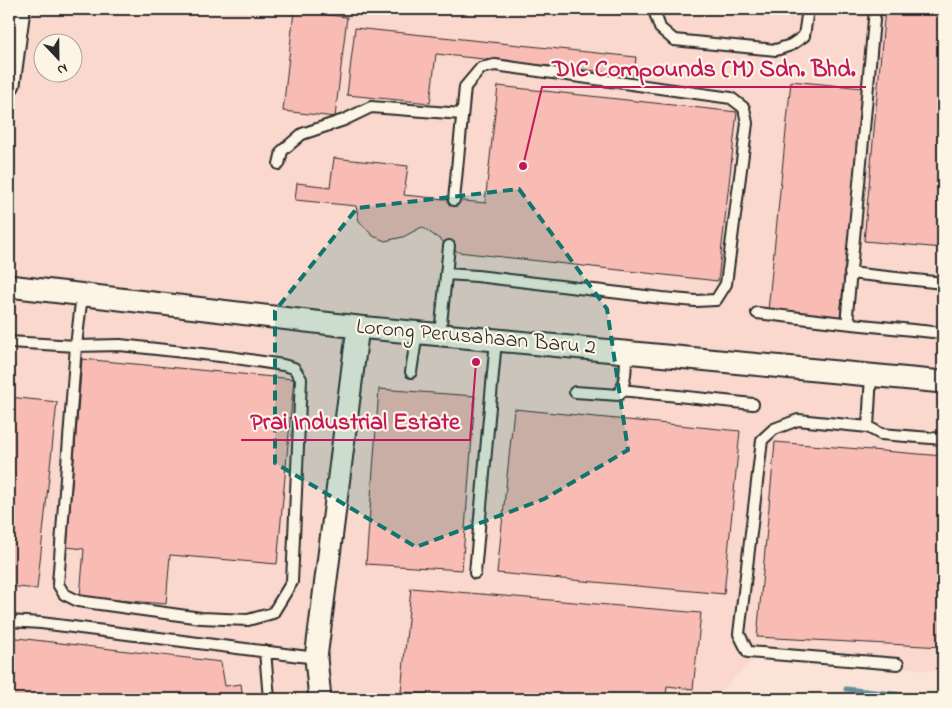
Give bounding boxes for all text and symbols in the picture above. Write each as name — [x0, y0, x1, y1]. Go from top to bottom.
north arrow — [32, 32, 82, 82]
callout: DIC Compounds (M) Sdn. Bhd. — [542, 48, 866, 87]
text: DIC Compounds (M) Sdn. Bhd. — [551, 53, 856, 88]
text: N — [54, 57, 71, 80]
street label: Lorong Perusahaan Baru 2 — [355, 312, 597, 365]
callout: Prai Industrial Estate — [241, 401, 470, 440]
text: Prai Industrial Estate — [250, 406, 461, 441]

